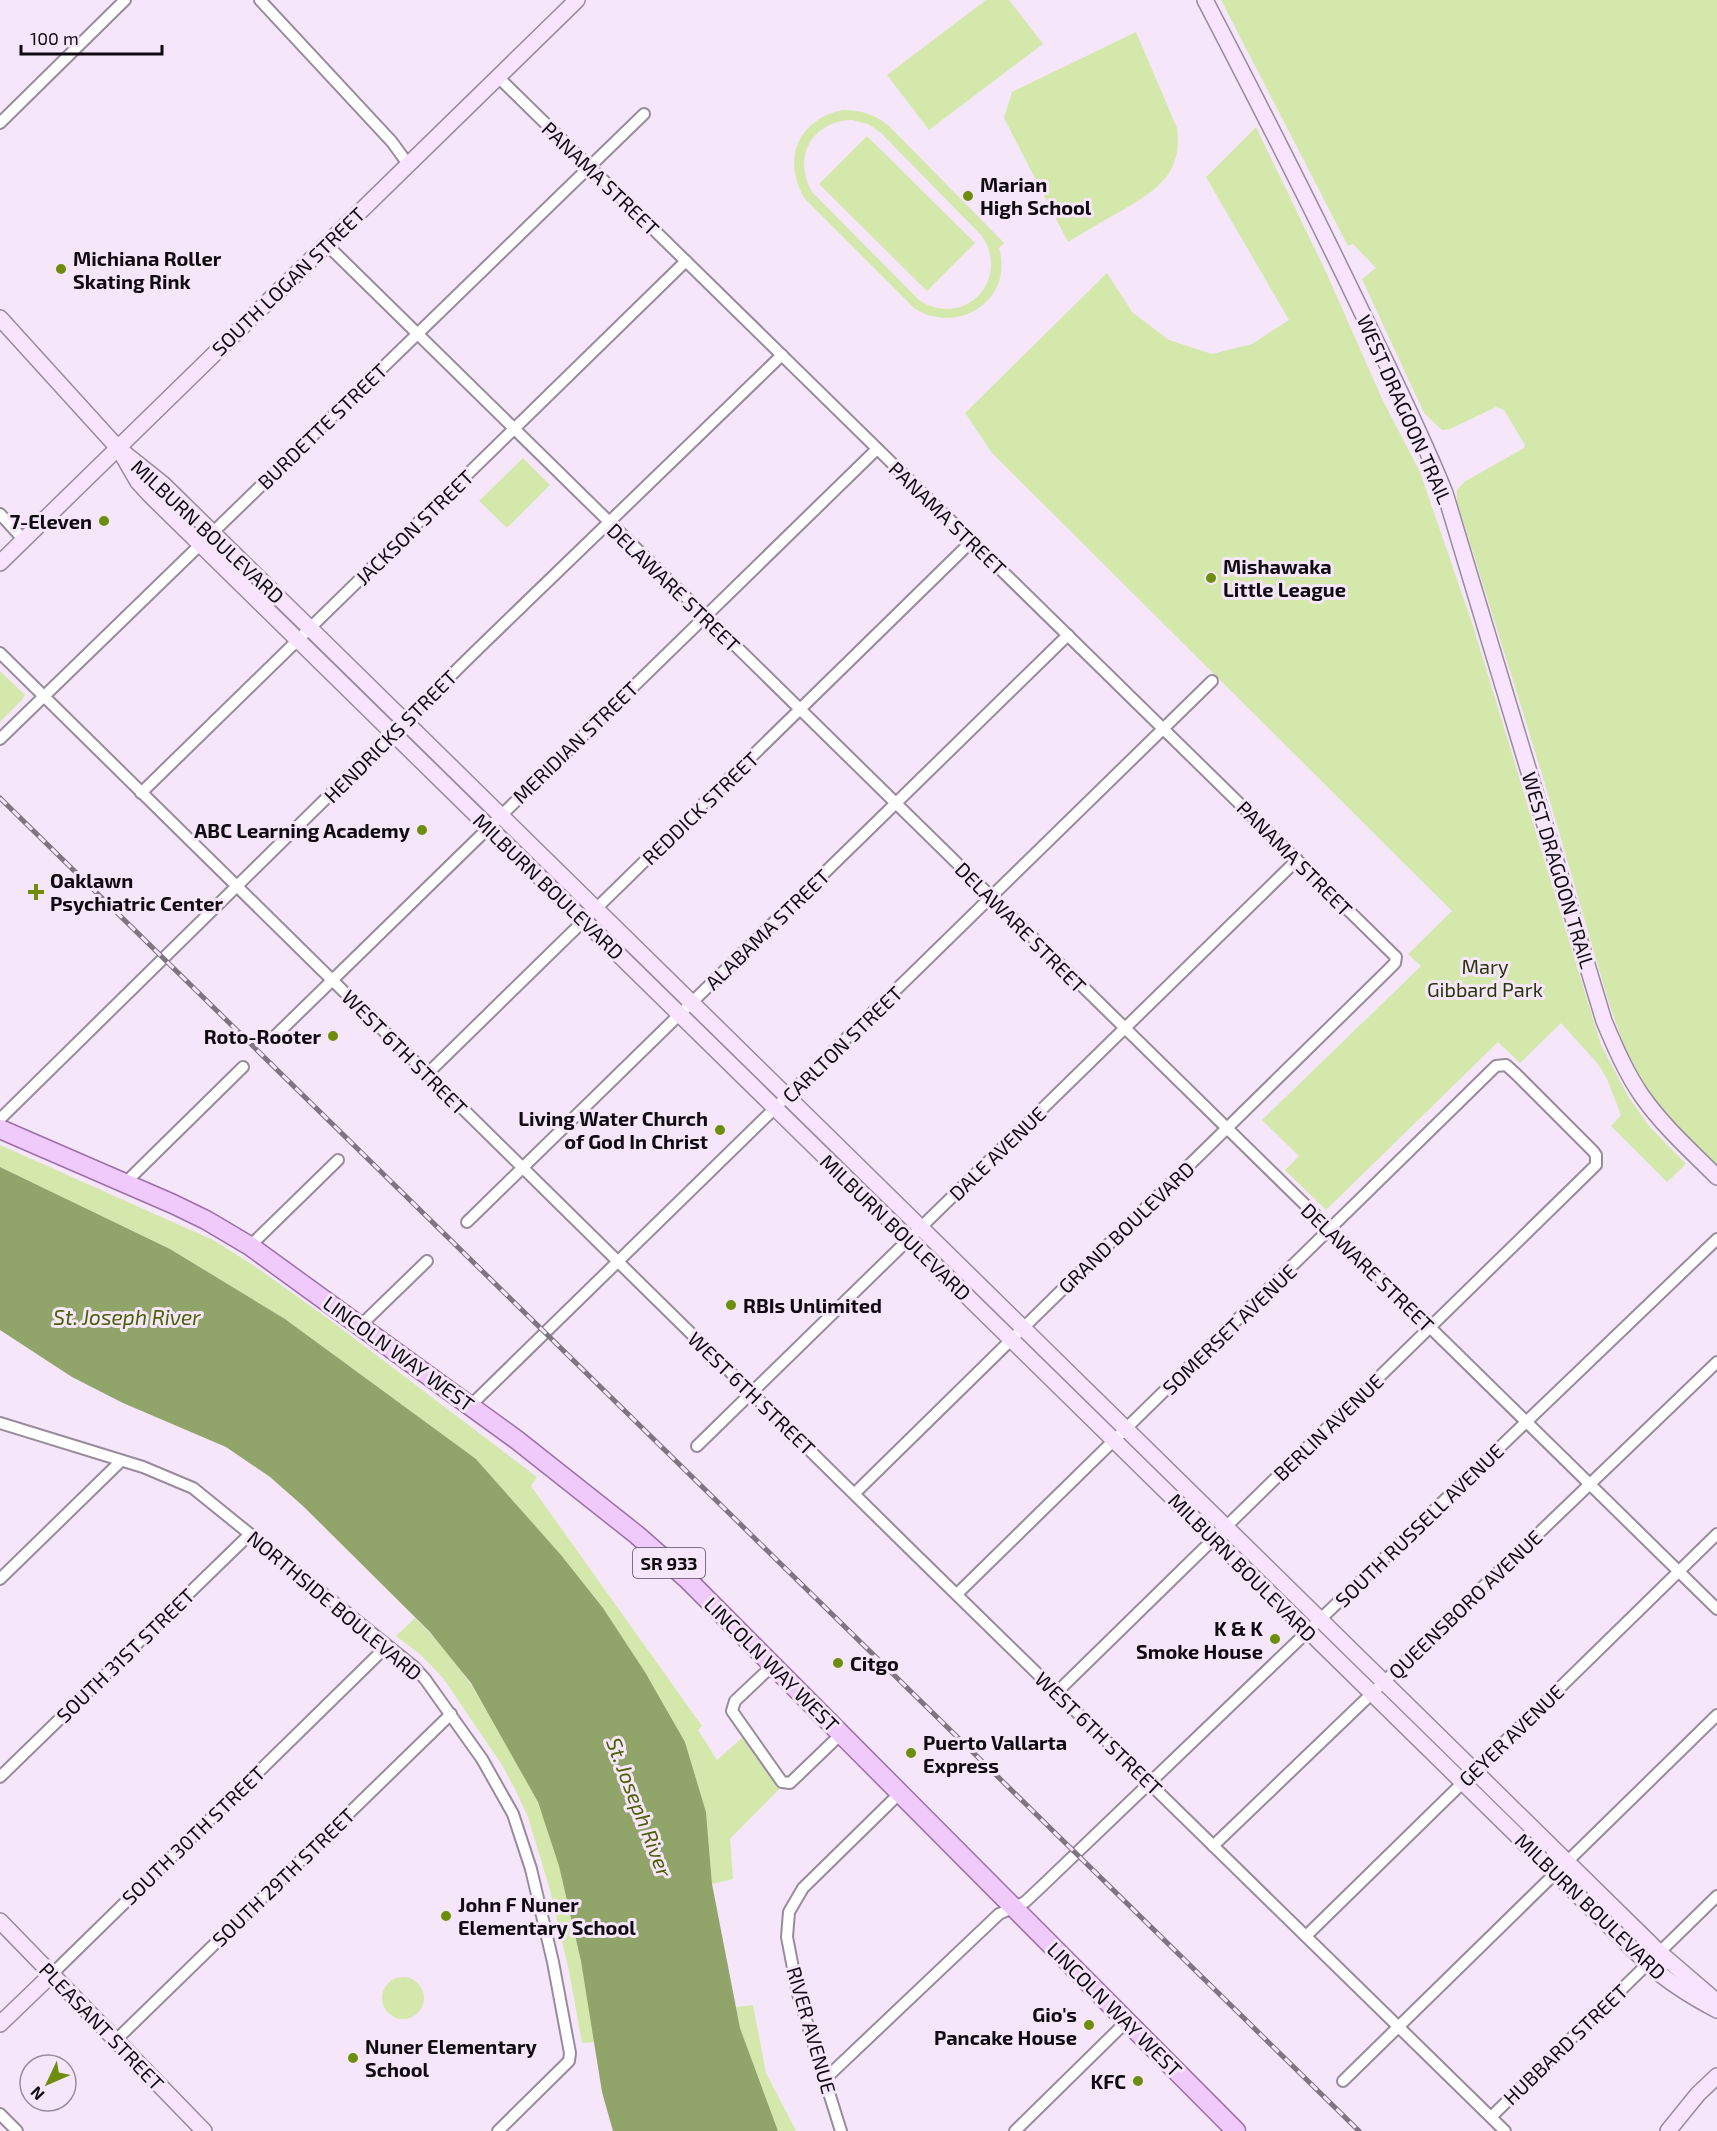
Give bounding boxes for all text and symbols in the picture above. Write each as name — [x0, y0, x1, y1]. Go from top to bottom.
scale bar — [21, 18, 162, 56]
text: 100 m — [30, 27, 79, 49]
street label: PANAMA STREET — [538, 116, 665, 240]
place label: Marian High School — [980, 172, 1092, 219]
marker: Marian High School — [961, 189, 975, 203]
street label: SOUTH LOGAN STREET — [206, 201, 370, 360]
place label: Michiana Roller Skating Rink — [73, 246, 222, 293]
marker: Michiana Roller Skating Rink — [54, 262, 68, 276]
street label: WEST DRAGOON TRAIL — [1352, 311, 1458, 507]
street label: BURDETTE STREET — [252, 358, 392, 494]
street label: MILBURN BOULEVARD — [127, 454, 289, 608]
street label: PANAMA STREET — [885, 456, 1012, 580]
street label: JACKSON STREET — [350, 464, 478, 589]
place label: 7-Eleven — [10, 509, 92, 533]
marker: 7-Eleven — [97, 514, 111, 528]
street label: DELAWARE STREET — [603, 518, 746, 657]
place label: Mishawaka Little League — [1223, 554, 1346, 601]
marker: Mishawaka Little League — [1204, 571, 1218, 585]
street label: HENDRICKS STREET — [319, 664, 462, 807]
street label: MERIDIAN STREET — [507, 676, 643, 808]
street label: REDDICK STREET — [637, 746, 763, 869]
street label: WEST DRAGOON TRAIL — [1518, 769, 1600, 971]
street label: PANAMA STREET — [1232, 795, 1358, 921]
street label: MILBURN BOULEVARD — [469, 808, 629, 964]
place label: ABC Learning Academy — [194, 818, 411, 843]
marker: ABC Learning Academy — [415, 823, 429, 837]
street label: DELAWARE STREET — [951, 857, 1092, 998]
street label: ALABAMA STREET — [700, 863, 834, 994]
place label: Oaklawn Psychiatric Center — [50, 868, 223, 916]
marker: Oaklawn Psychiatric Center — [27, 883, 45, 901]
park label: Mary Gibbard Park — [1427, 954, 1543, 1001]
street label: CARLTON STREET — [777, 981, 907, 1107]
street label: WEST 6TH STREET — [337, 984, 473, 1120]
place label: Roto-Rooter — [204, 1024, 321, 1048]
marker: Roto-Rooter — [326, 1029, 340, 1043]
street label: DALE AVENUE — [944, 1101, 1050, 1205]
place label: Living Water Church of God In Christ — [518, 1106, 708, 1153]
marker: Living Water Church of God In Christ — [713, 1123, 727, 1137]
street label: MILBURN BOULEVARD — [816, 1149, 976, 1305]
street label: GRAND BOULEVARD — [1053, 1156, 1199, 1298]
street label: DELAWARE STREET — [1297, 1198, 1440, 1337]
street label: SOMERSET AVENUE — [1157, 1259, 1301, 1399]
street label: LINCOLN WAY WEST — [319, 1290, 479, 1416]
place label: RBIs Unlimited — [743, 1293, 882, 1317]
marker: RBIs Unlimited — [724, 1298, 738, 1312]
water label: St. Joseph River — [53, 1304, 201, 1329]
street label: WEST 6TH STREET — [684, 1326, 821, 1460]
street label: BERLIN AVENUE — [1268, 1369, 1388, 1485]
street label: SOUTH RUSSELL AVENUE — [1330, 1438, 1508, 1612]
street label: MILBURN BOULEVARD — [1164, 1488, 1322, 1646]
street label: NORTHSIDE BOULEVARD — [243, 1525, 427, 1685]
street label: QUEENSBORO AVENUE — [1383, 1525, 1547, 1683]
road number: SR 933 — [633, 1548, 705, 1578]
street label: SOUTH 31ST STREET — [51, 1583, 199, 1727]
street label: LINCOLN WAY WEST — [700, 1592, 845, 1737]
place label: K & K Smoke House — [1136, 1616, 1263, 1663]
marker: K & K Smoke House — [1268, 1632, 1282, 1646]
place label: Citgo — [850, 1651, 899, 1675]
marker: Citgo — [831, 1656, 845, 1670]
street label: WEST 6TH STREET — [1031, 1666, 1168, 1800]
street label: GEYER AVENUE — [1454, 1679, 1568, 1791]
place label: Puerto Vallarta Express — [923, 1730, 1067, 1777]
water label: St. Joseph River — [602, 1734, 678, 1881]
marker: Puerto Vallarta Express — [904, 1746, 918, 1760]
street label: SOUTH 30TH STREET — [117, 1760, 270, 1909]
street label: SOUTH 29TH STREET — [207, 1803, 359, 1951]
street label: MILBURN BOULEVARD — [1511, 1828, 1671, 1984]
place label: John F Nuner Elementary School — [458, 1892, 636, 1940]
marker: John F Nuner Elementary School — [439, 1909, 453, 1923]
street label: LINCOLN WAY WEST — [1043, 1937, 1188, 2082]
street label: PLEASANT STREET — [35, 1957, 169, 2095]
street label: RIVER AVENUE — [782, 1964, 842, 2096]
street label: HUBBARD STREET — [1498, 1978, 1632, 2109]
place label: Gio's Pancake House — [934, 2002, 1077, 2049]
marker: Gio's Pancake House — [1082, 2018, 1096, 2032]
place label: Nuner Elementary School — [365, 2034, 538, 2081]
marker: Nuner Elementary School — [346, 2051, 360, 2065]
north arrow — [18, 2053, 78, 2113]
place label: KFC — [1090, 2069, 1126, 2093]
marker: KFC — [1131, 2074, 1145, 2088]

